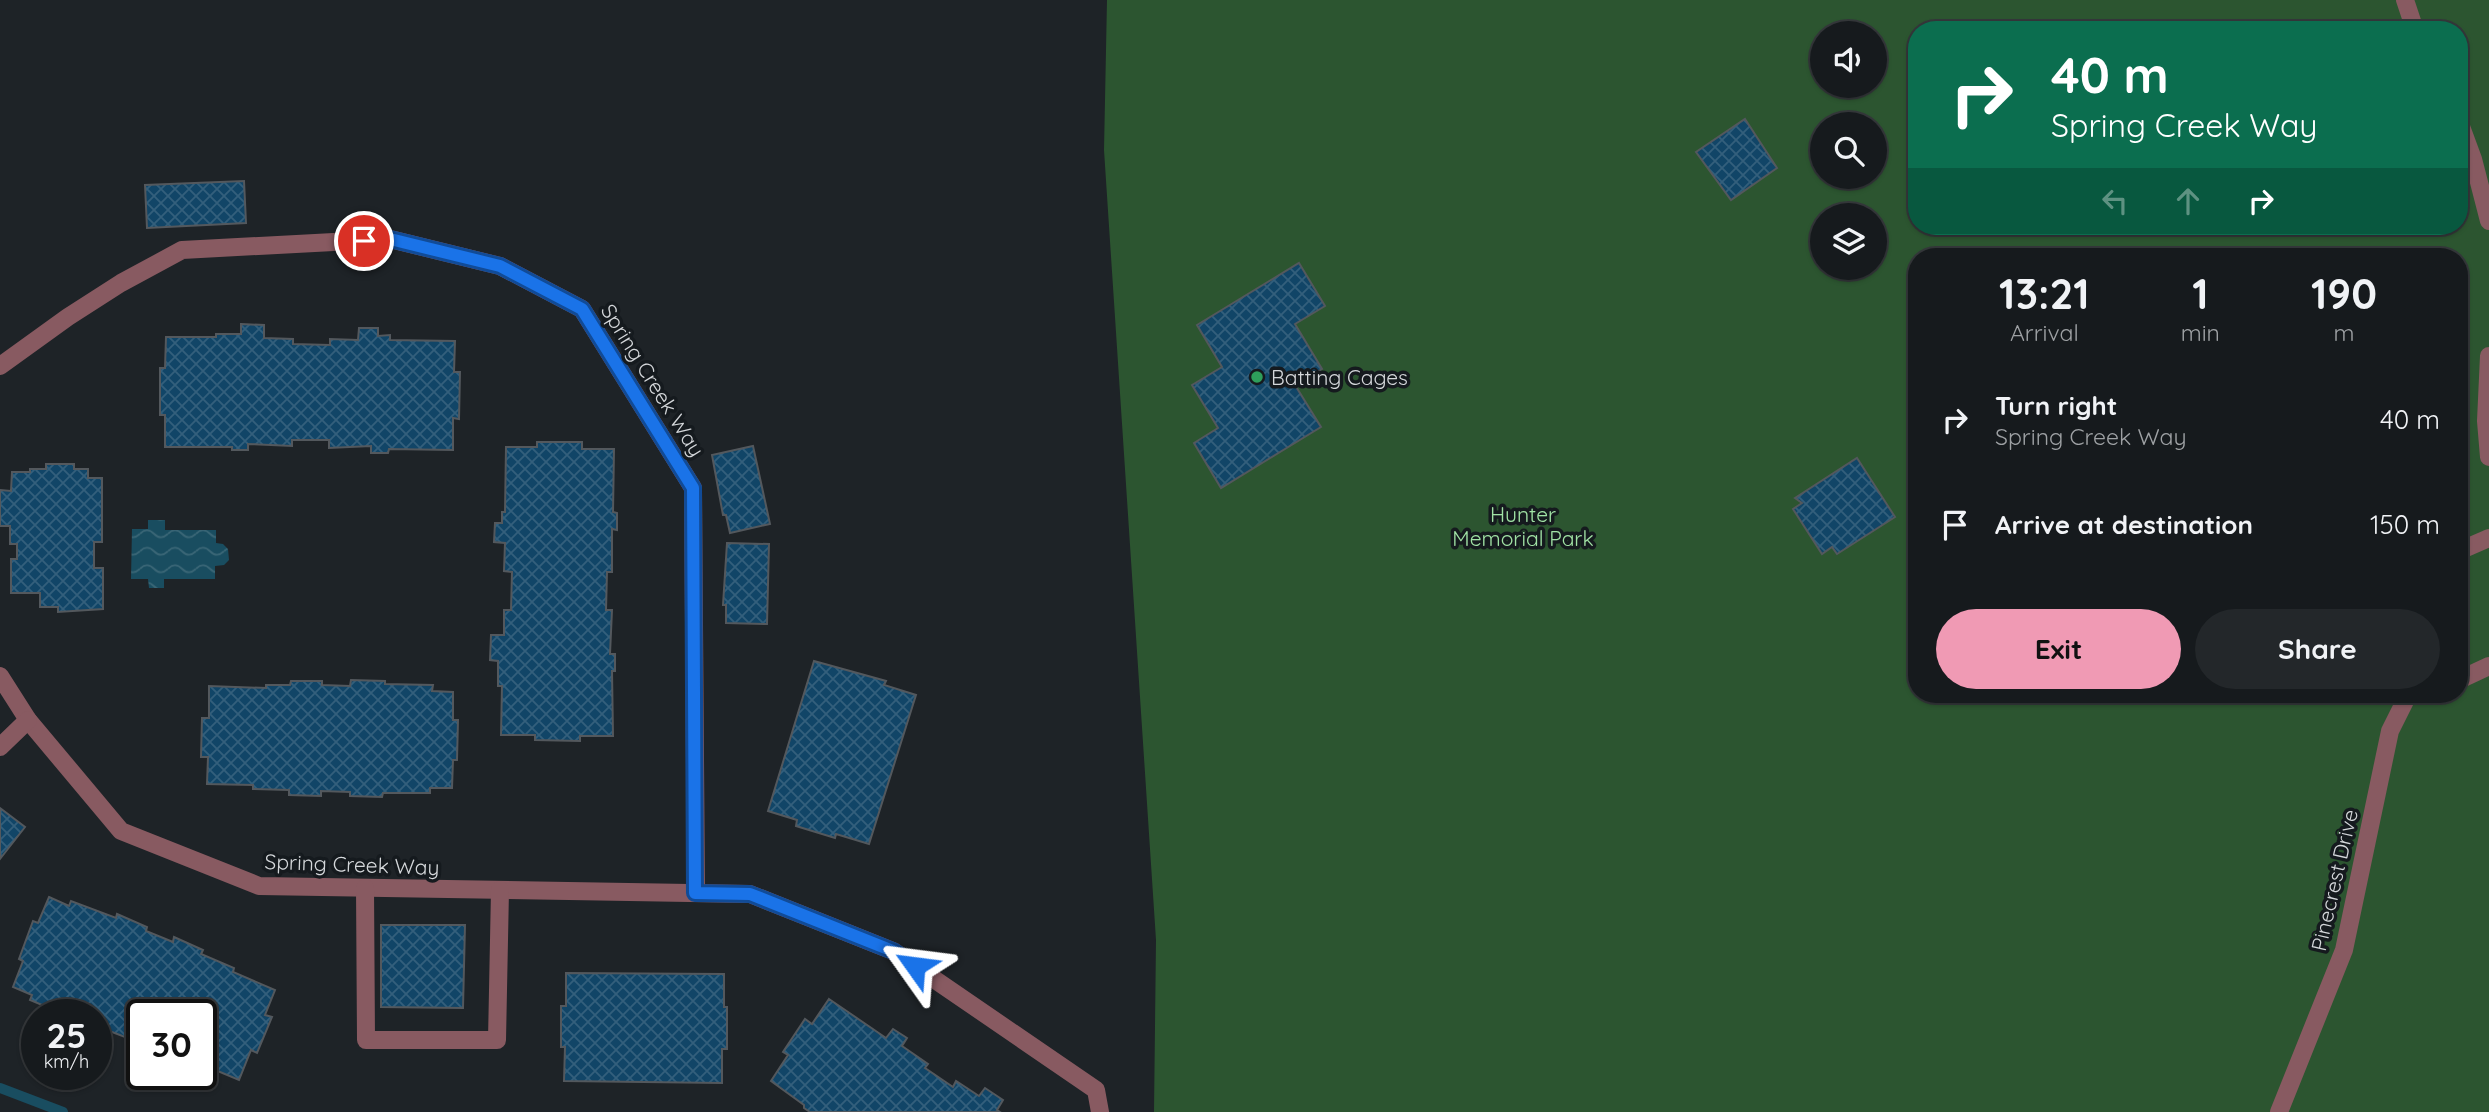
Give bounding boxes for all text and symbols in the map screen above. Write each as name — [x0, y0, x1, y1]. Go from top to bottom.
map controls — [1810, 21, 1887, 280]
button: sound — [1810, 21, 1887, 98]
text: 40 m — [2051, 44, 2169, 105]
icon: right — [1936, 49, 2027, 140]
text: Spring Creek Way — [2051, 105, 2317, 145]
button: search — [1810, 112, 1887, 189]
icon: left — [2096, 182, 2134, 220]
icon: ahead — [2169, 182, 2207, 220]
icon: right — [2242, 182, 2280, 220]
button: layers — [1810, 203, 1887, 280]
pin — [334, 211, 394, 271]
icon: arrive — [345, 222, 383, 260]
text: 13:21 — [1999, 267, 2090, 320]
text: 1 — [2192, 267, 2208, 320]
text: 190 — [2311, 267, 2377, 320]
street label: Spring Creek Way — [596, 299, 710, 461]
text: Arrival — [2010, 318, 2079, 347]
text: min — [2181, 318, 2220, 347]
text: m — [2333, 318, 2354, 347]
place label: Batting Cages — [1271, 364, 1408, 390]
marker: Batting Cages — [1249, 369, 1265, 385]
text: Turn right — [1995, 389, 2117, 422]
icon: right — [1936, 401, 1974, 439]
text: 40 m — [2380, 403, 2440, 436]
text: Spring Creek Way — [1995, 422, 2187, 451]
park label: Hunter Memorial Park — [1452, 501, 1594, 551]
icon: arrive — [1936, 506, 1974, 544]
text: Arrive at destination — [1995, 508, 2253, 541]
text: 150 m — [2370, 508, 2440, 541]
button: Exit — [1936, 609, 2181, 689]
button: Share — [2195, 609, 2440, 689]
street label: Pinecrest Drive — [2305, 807, 2363, 953]
street label: Spring Creek Way — [264, 848, 440, 880]
position arrow — [878, 929, 952, 1003]
speed limit sign: 30 — [126, 999, 217, 1090]
text: 25 — [46, 1013, 87, 1057]
text: km/h — [44, 1050, 89, 1073]

